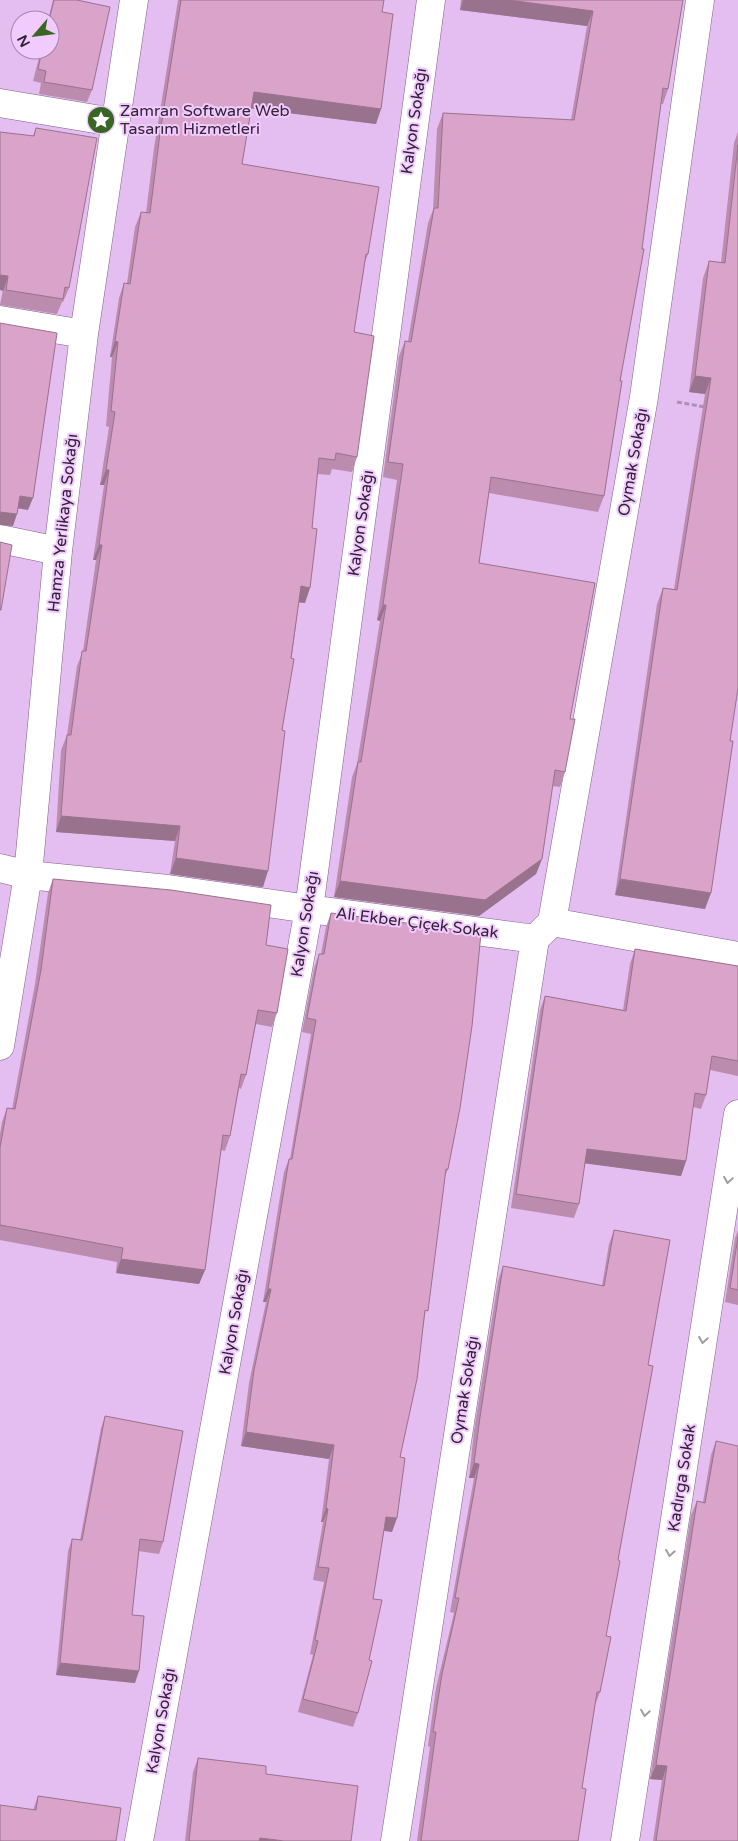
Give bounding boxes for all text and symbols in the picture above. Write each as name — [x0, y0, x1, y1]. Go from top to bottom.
north arrow — [10, 10, 60, 60]
text: N — [14, 32, 34, 50]
street label: Kalyon Sokağı — [397, 67, 431, 175]
place label: Zamran Software Web Tasarım Hizmetleri — [120, 101, 290, 139]
place icon: Zamran Software Web Tasarım Hizmetleri — [86, 105, 116, 135]
street label: Oymak Sokağı — [614, 406, 652, 518]
street label: Hamza Yerlikaya Sokağı — [44, 433, 82, 613]
street label: Kalyon Sokağı — [344, 469, 378, 577]
street label: Kalyon Sokağı — [287, 870, 323, 978]
street label: Ali Ekber Çiçek Sokak — [335, 903, 500, 943]
one-way arrow — [723, 1175, 733, 1184]
street label: Kalyon Sokağı — [215, 1268, 253, 1376]
street label: Oymak Sokağı — [447, 1334, 483, 1446]
one-way arrow — [698, 1337, 709, 1345]
street label: Kadırga Sokak — [664, 1422, 700, 1533]
one-way arrow — [665, 1548, 675, 1557]
street label: Kalyon Sokağı — [142, 1667, 180, 1775]
one-way arrow — [640, 1710, 651, 1718]

